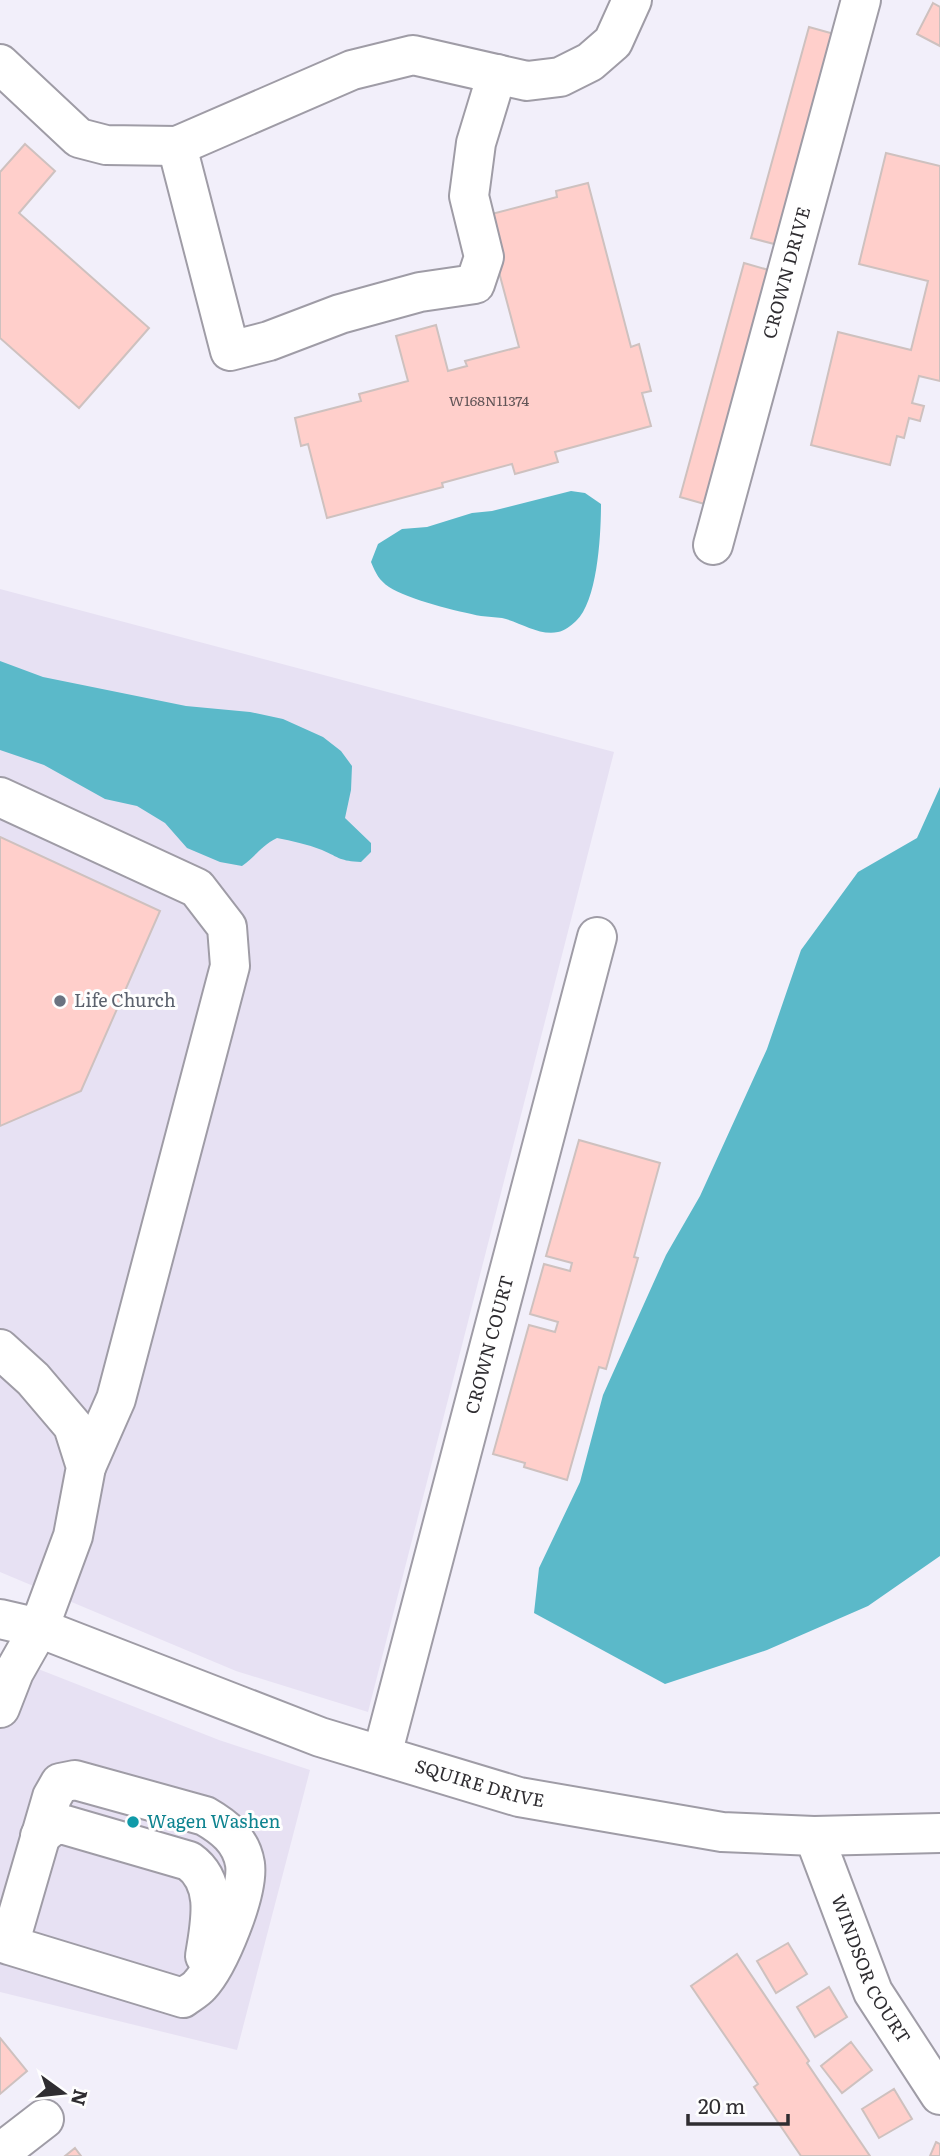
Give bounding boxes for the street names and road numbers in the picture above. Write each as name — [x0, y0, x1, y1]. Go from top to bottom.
street label: CROWN DRIVE — [755, 203, 816, 341]
street label: CROWN COURT — [457, 1272, 519, 1417]
street label: SQUIRE DRIVE — [412, 1751, 547, 1813]
street label: WINDSOR COURT — [825, 1890, 918, 2048]

